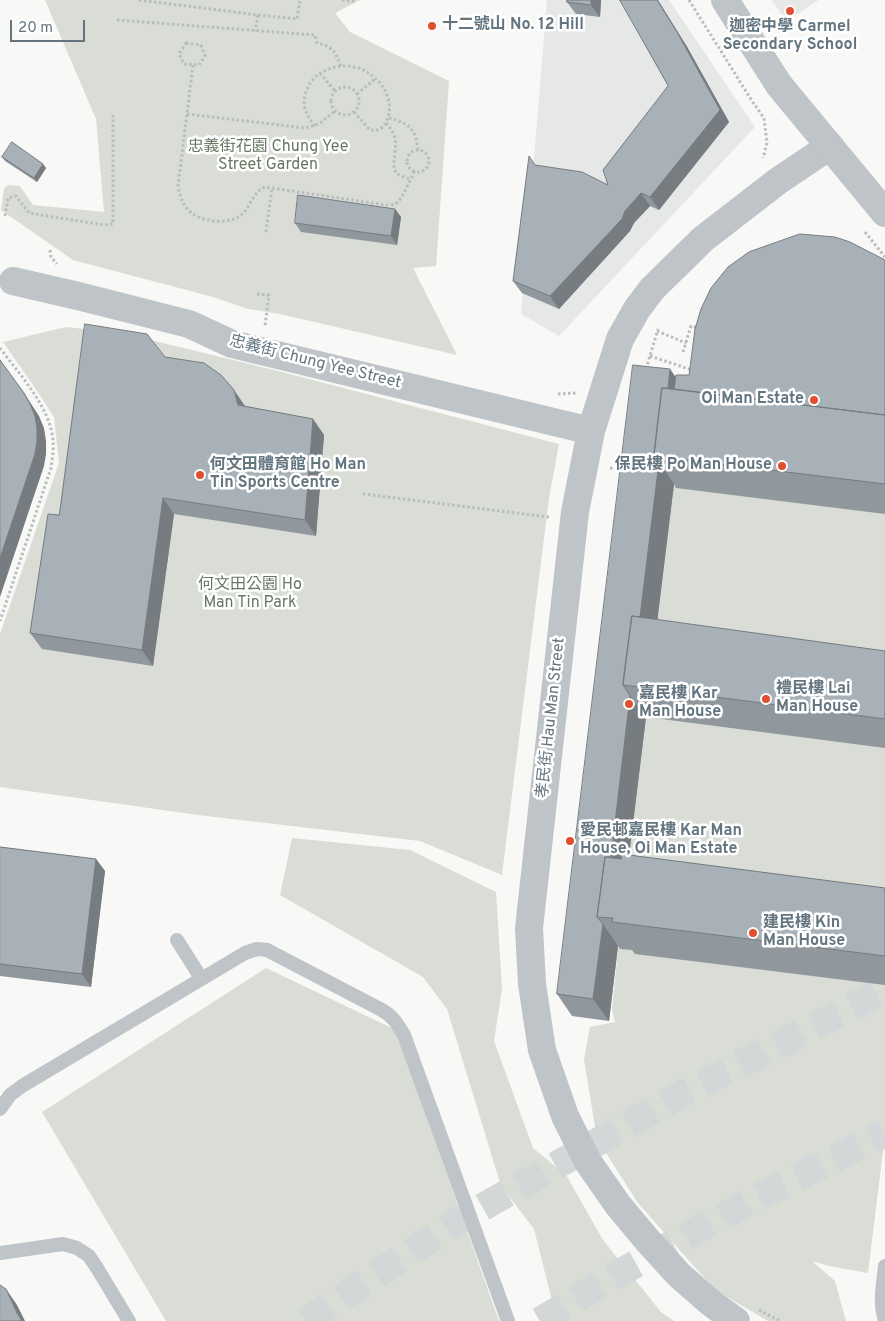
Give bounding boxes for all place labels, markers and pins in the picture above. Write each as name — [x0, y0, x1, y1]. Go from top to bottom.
marker: 迦密中學 Carmel Secondary School — [784, 5, 796, 17]
place label: 十二號山 No. 12 Hill — [442, 16, 584, 36]
place label: 迦密中學 Carmel Secondary School — [723, 18, 857, 56]
marker: 十二號山 No. 12 Hill — [426, 20, 438, 32]
place label: Oi Man Estate — [701, 390, 804, 410]
marker: Oi Man Estate — [808, 394, 820, 406]
place label: 何文田體育館 Ho Man Tin Sports Centre — [210, 456, 366, 494]
place label: 保民樓 Po Man House — [615, 456, 772, 476]
marker: 保民樓 Po Man House — [776, 460, 788, 472]
marker: 何文田體育館 Ho Man Tin Sports Centre — [194, 469, 206, 481]
place label: 禮民樓 Lai Man House — [776, 680, 858, 718]
place label: 嘉民樓 Kar Man House — [639, 685, 721, 723]
marker: 禮民樓 Lai Man House — [760, 693, 772, 705]
marker: 嘉民樓 Kar Man House — [623, 698, 635, 710]
place label: 愛民邨嘉民樓 Kar Man House, Oi Man Estate — [580, 822, 742, 860]
marker: 愛民邨嘉民樓 Kar Man House, Oi Man Estate — [564, 835, 576, 847]
place label: 建民樓 Kin Man House — [763, 914, 845, 952]
marker: 建民樓 Kin Man House — [747, 927, 759, 939]

